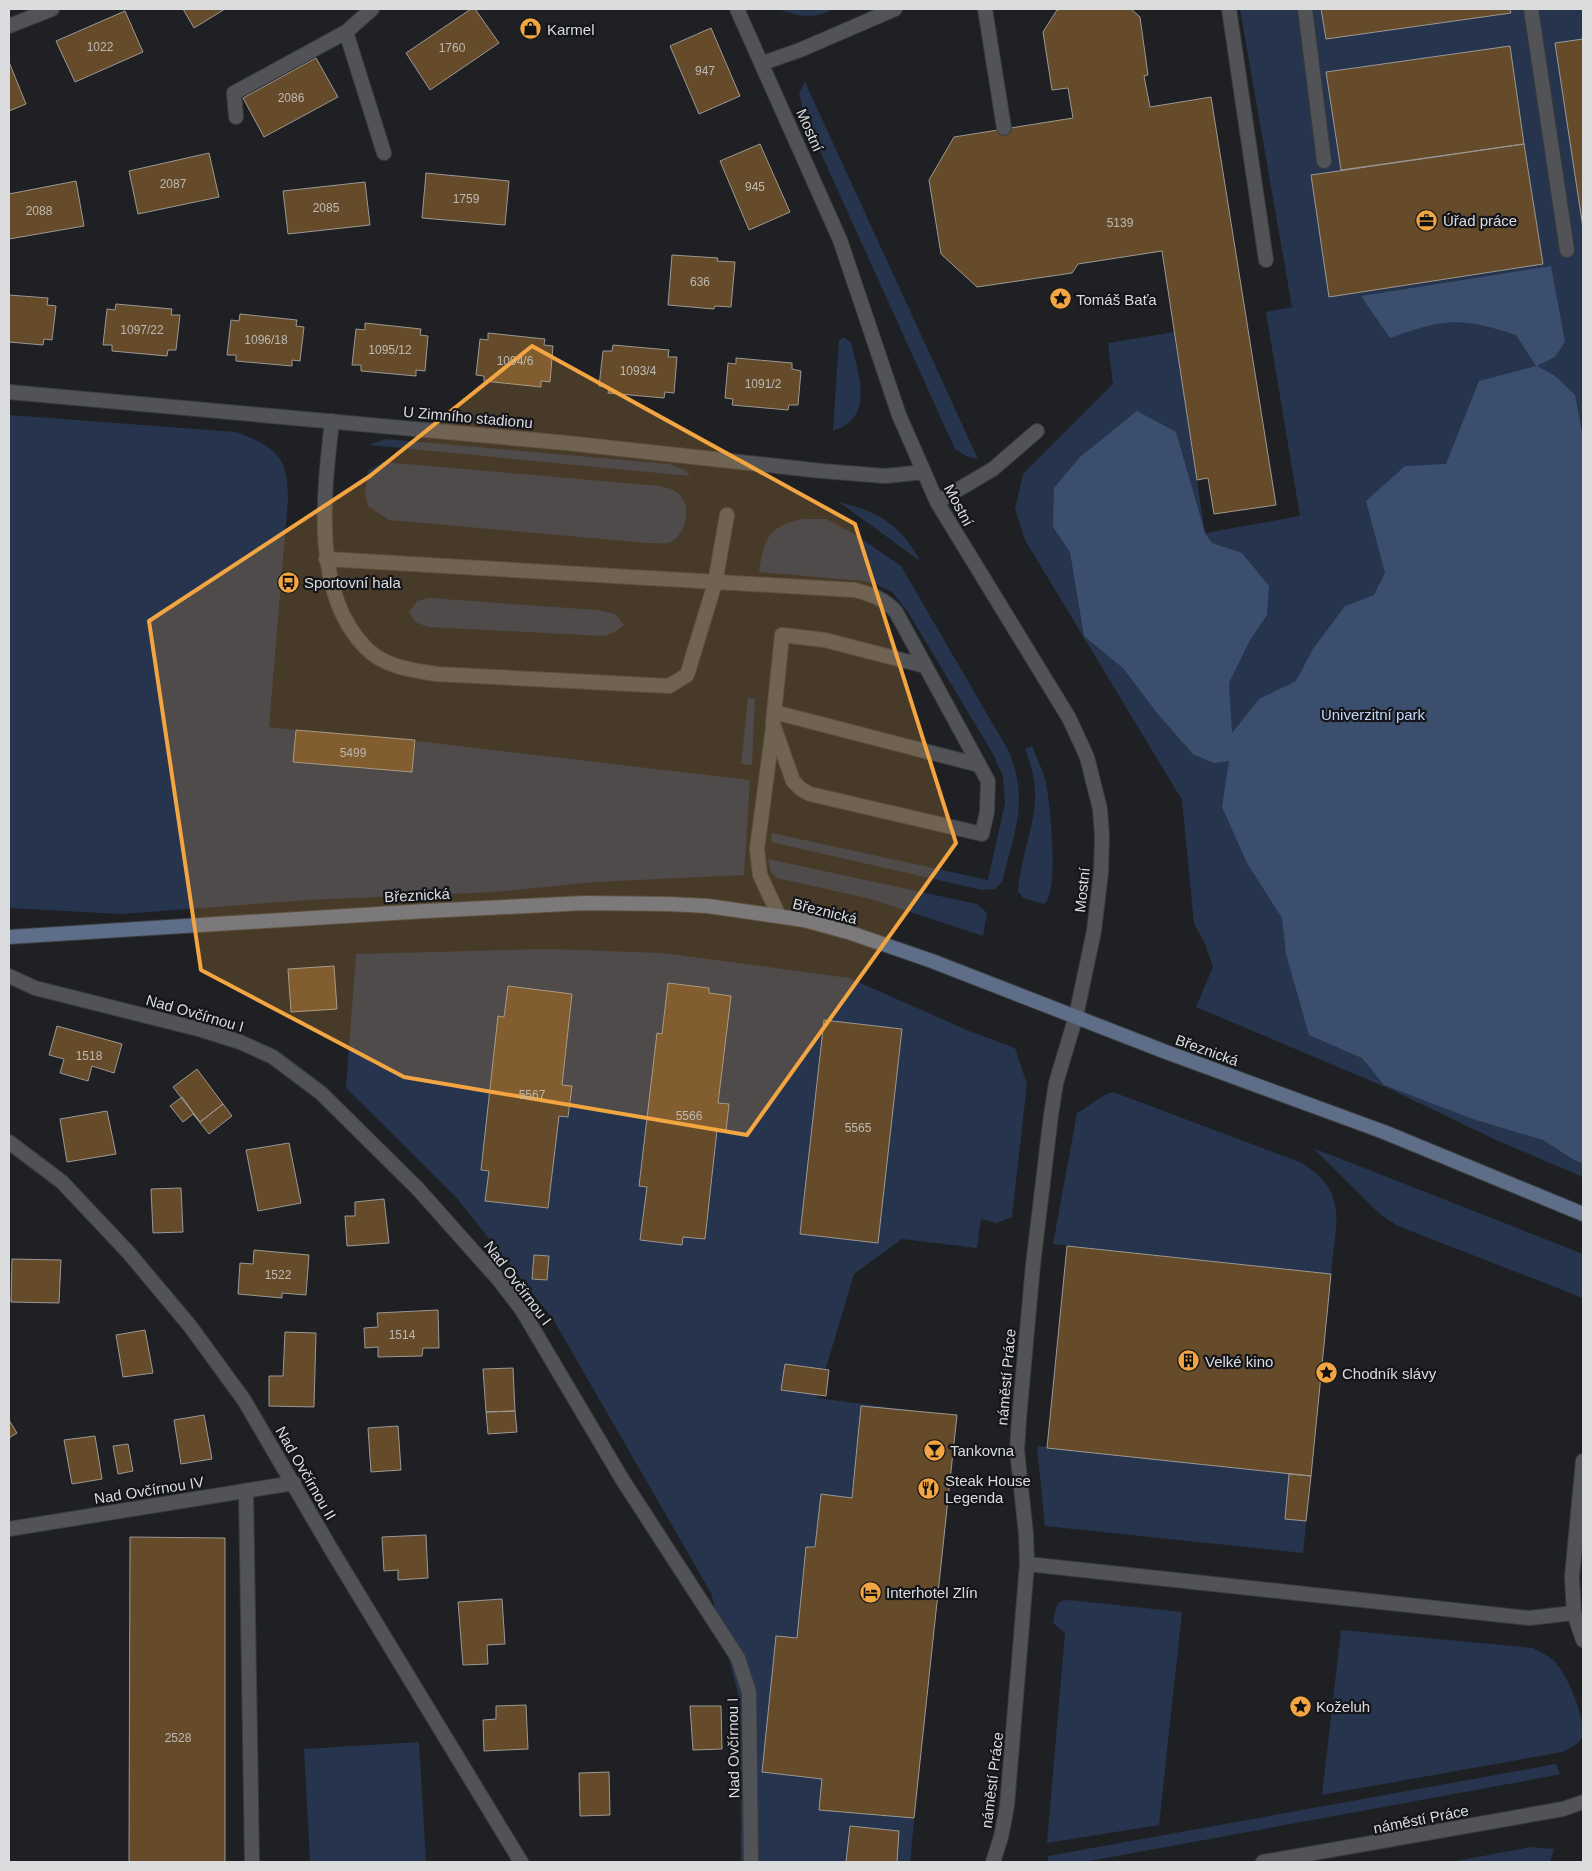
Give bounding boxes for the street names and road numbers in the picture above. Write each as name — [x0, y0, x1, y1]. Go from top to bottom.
street label: Mostní — [793, 106, 827, 155]
street label: U Zimního stadionu — [402, 403, 534, 431]
street label: Mostní — [941, 481, 977, 530]
street label: Mostní — [1071, 866, 1093, 913]
street label: Březnická — [384, 885, 451, 905]
street label: Březnická — [791, 895, 860, 927]
street label: Nad Ovčírnou I — [144, 991, 246, 1035]
street label: Březnická — [1173, 1031, 1241, 1069]
street label: Nad Ovčírnou I — [481, 1238, 555, 1328]
street label: náměstí Práce — [993, 1328, 1019, 1426]
street label: Nad Ovčírnou II — [272, 1423, 340, 1523]
street label: Nad Ovčírnou IV — [93, 1473, 205, 1507]
street label: Nad Ovčírnou I — [724, 1697, 742, 1799]
street label: náměstí Práce — [978, 1731, 1006, 1829]
street label: náměstí Práce — [1372, 1801, 1470, 1837]

